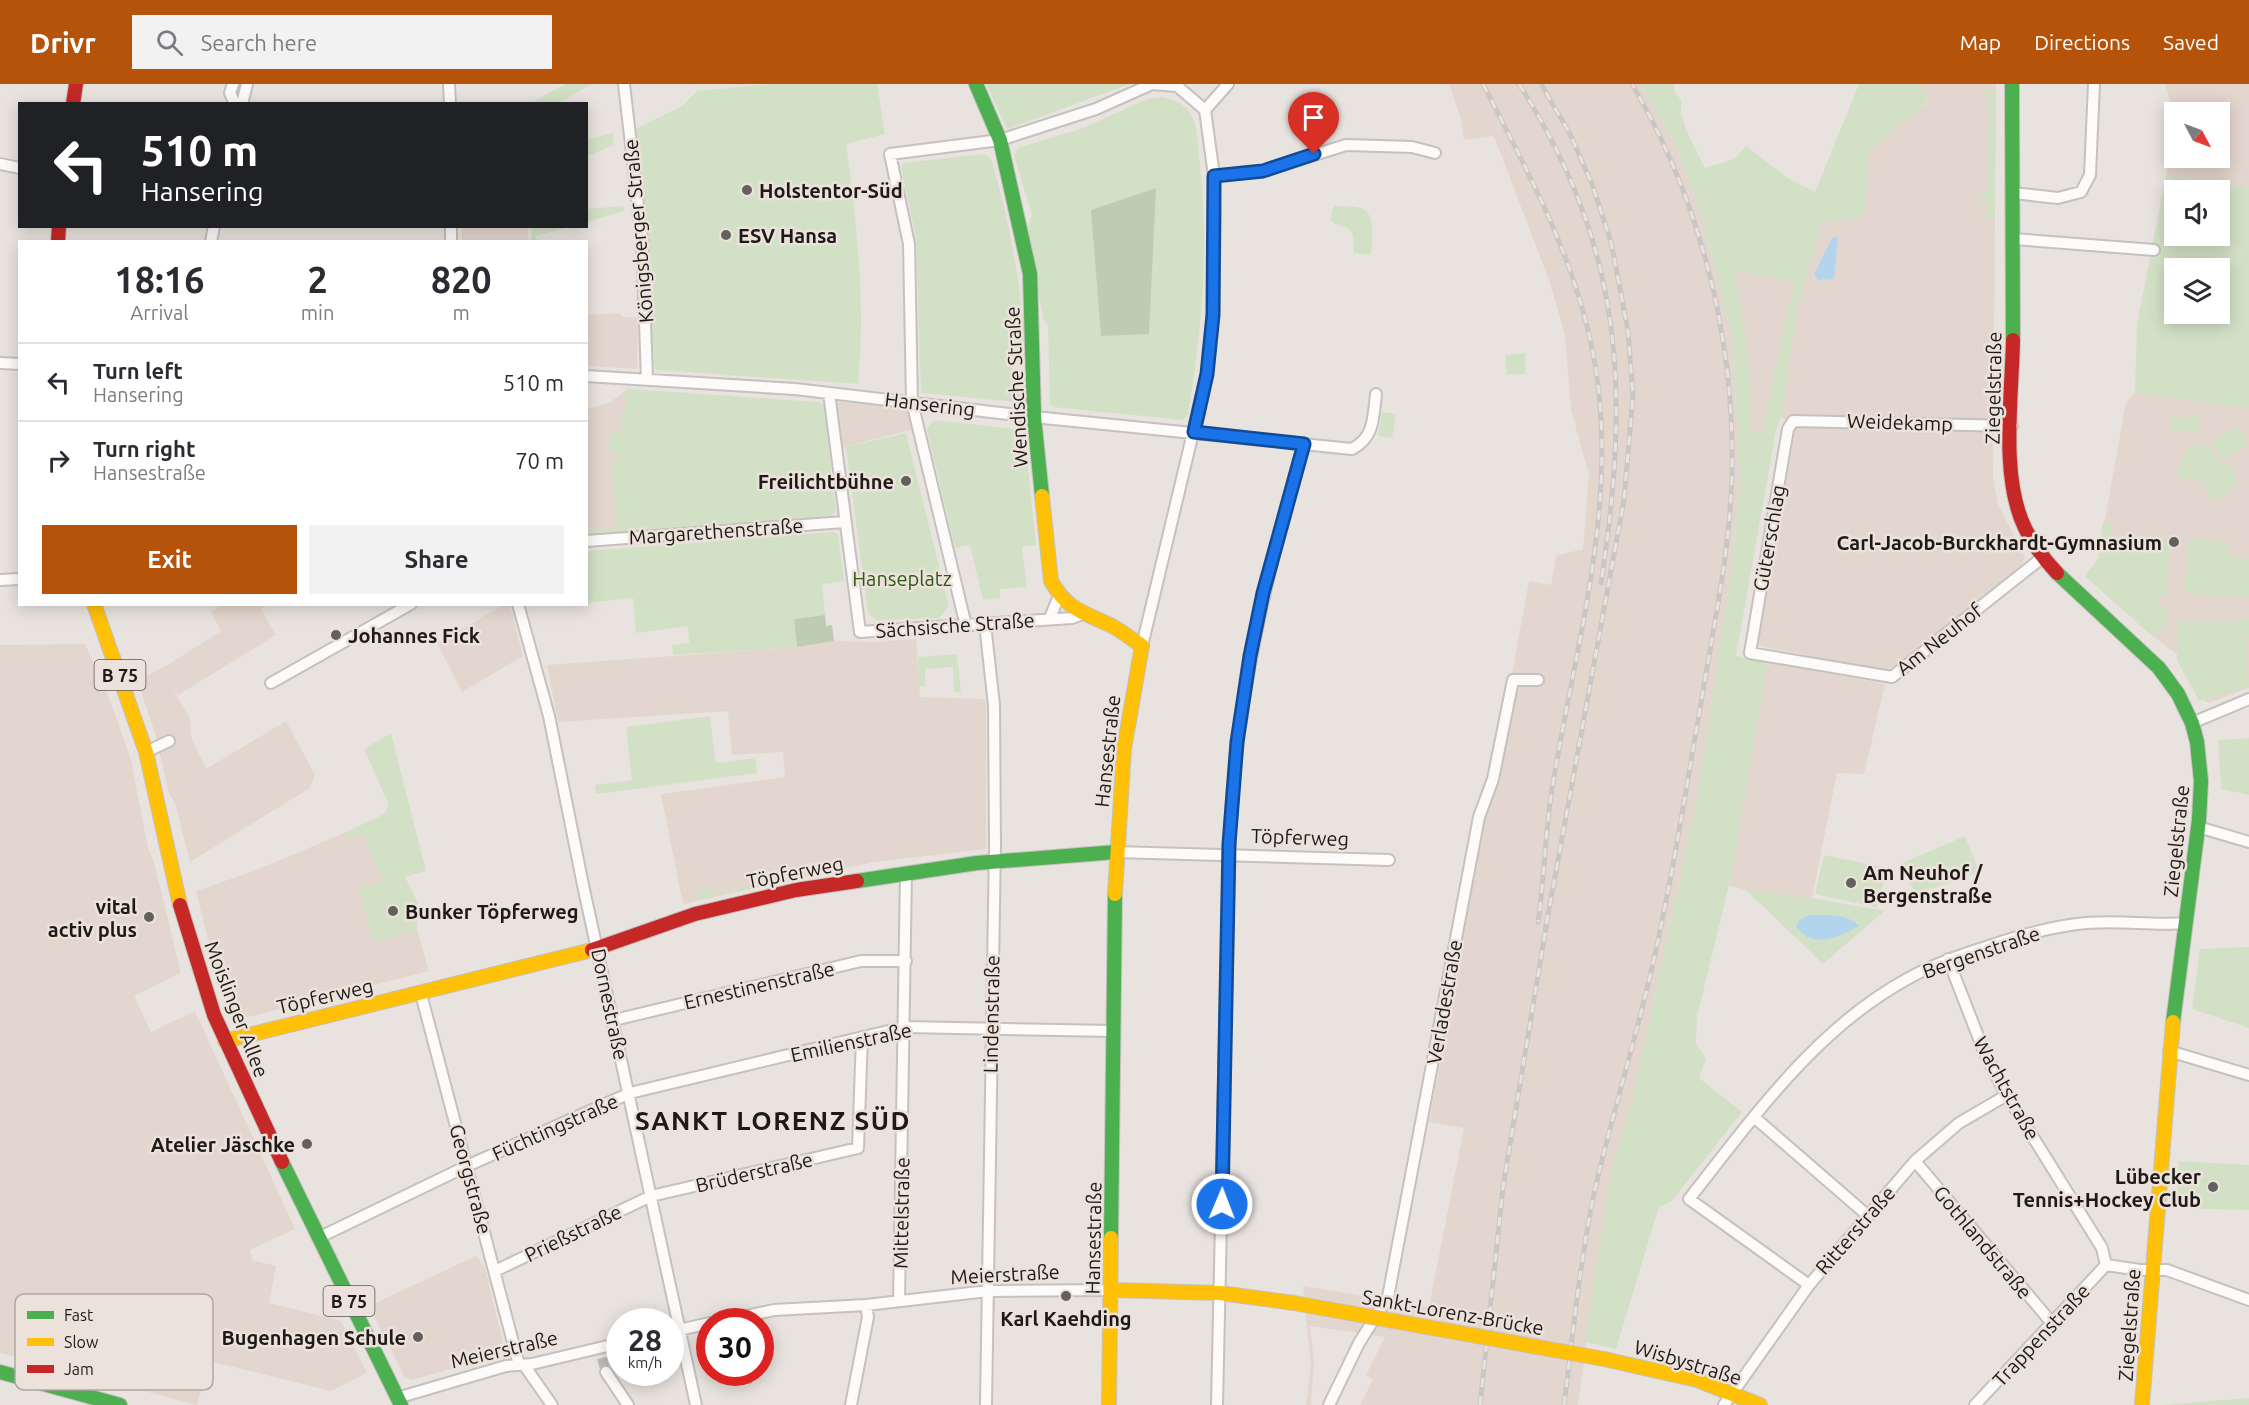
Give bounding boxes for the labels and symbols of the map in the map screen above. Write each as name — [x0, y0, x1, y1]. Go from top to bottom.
pin — [1288, 92, 1339, 154]
north arrow — [2164, 102, 2230, 168]
street label: Königsberger Straße — [619, 138, 657, 324]
place label: Holstentor-Süd — [759, 179, 903, 202]
marker: Holstentor-Süd — [740, 183, 754, 197]
place label: ESV Hansa — [738, 224, 837, 247]
marker: ESV Hansa — [719, 228, 733, 242]
street label: Wendische Straße — [1000, 306, 1032, 468]
street label: Ziegelstraße — [1981, 331, 2005, 445]
street label: Hansering — [884, 387, 976, 421]
street label: Weidekamp — [1847, 409, 1953, 435]
place label: Freilichtbühne — [758, 470, 894, 493]
marker: Freilichtbühne — [899, 474, 913, 488]
street label: Güterschlag — [1748, 483, 1790, 593]
street label: Margarethenstraße — [628, 513, 804, 549]
place label: Carl-Jacob-Burckhardt-Gymnasium — [1836, 531, 2162, 554]
marker: Carl-Jacob-Burckhardt-Gymnasium — [2167, 535, 2181, 549]
park label: Hanseplatz — [852, 567, 952, 590]
street label: Am Neuhof — [1892, 598, 1987, 680]
street label: Sächsische Straße — [875, 608, 1035, 642]
place label: Johannes Fick — [348, 624, 480, 647]
marker: Johannes Fick — [329, 628, 343, 642]
road number: B 75 — [94, 660, 146, 690]
street label: Hansestraße — [1090, 694, 1124, 808]
street label: Ziegelstraße — [2159, 784, 2193, 898]
street label: Töpferweg — [1251, 824, 1349, 850]
street label: Töpferweg — [745, 851, 845, 893]
place label: Am Neuhof / Bergenstraße — [1863, 861, 1992, 907]
marker: Am Neuhof / Bergenstraße — [1844, 876, 1858, 890]
place label: vital activ plus — [48, 895, 137, 941]
place label: Bunker Töpferweg — [405, 900, 579, 923]
marker: Bunker Töpferweg — [386, 904, 400, 918]
marker: vital activ plus — [142, 910, 156, 924]
street label: Bergenstraße — [1919, 921, 2043, 983]
street label: Moislinger Allee — [200, 937, 274, 1081]
street label: Verladestraße — [1422, 938, 1466, 1066]
street label: Dornestraße — [587, 946, 633, 1062]
street label: Lindenstraße — [978, 955, 1004, 1073]
street label: Ernestinenstraße — [681, 956, 837, 1014]
street label: Töpferweg — [275, 974, 375, 1018]
street label: Emilienstraße — [788, 1018, 914, 1066]
street label: Wachtstraße — [1969, 1032, 2045, 1144]
street label: Füchtingstraße — [488, 1089, 622, 1165]
district label: SANKT LORENZ SÜD — [635, 1106, 911, 1135]
street label: Georgstraße — [445, 1122, 497, 1236]
place label: Atelier Jäschke — [151, 1133, 295, 1156]
marker: Atelier Jäschke — [300, 1137, 314, 1151]
street label: Brüderstraße — [693, 1147, 815, 1197]
street label: Mittelstraße — [889, 1157, 913, 1269]
place label: Lübecker Tennis+Hockey Club — [2013, 1165, 2202, 1211]
position arrow — [1190, 1172, 1254, 1236]
marker: Lübecker Tennis+Hockey Club — [2206, 1180, 2220, 1194]
street label: Hansestraße — [1081, 1181, 1105, 1295]
street label: Ritterstraße — [1811, 1181, 1899, 1279]
street label: Gothlandstraße — [1929, 1181, 2037, 1303]
street label: Prießstraße — [521, 1200, 625, 1266]
street label: Meierstraße — [950, 1260, 1060, 1288]
street label: Ziegelstraße — [2114, 1268, 2144, 1382]
street label: Trappenstraße — [1988, 1279, 2094, 1391]
street label: Sankt-Lorenz-Brücke — [1360, 1285, 1546, 1339]
road number: B 75 — [324, 1286, 374, 1316]
marker: Karl Kaehding — [1059, 1289, 1073, 1303]
legend — [15, 1294, 213, 1390]
text: Fast — [64, 1306, 94, 1324]
place label: Karl Kaehding — [1000, 1307, 1132, 1330]
speed limit sign: 30 — [696, 1308, 774, 1386]
street label: Meierstraße — [448, 1325, 560, 1373]
place label: Bugenhagen Schule — [222, 1326, 406, 1349]
marker: Bugenhagen Schule — [411, 1330, 425, 1344]
text: Slow — [64, 1333, 99, 1351]
street label: Wisbystraße — [1631, 1335, 1745, 1389]
text: Jam — [64, 1360, 94, 1378]

